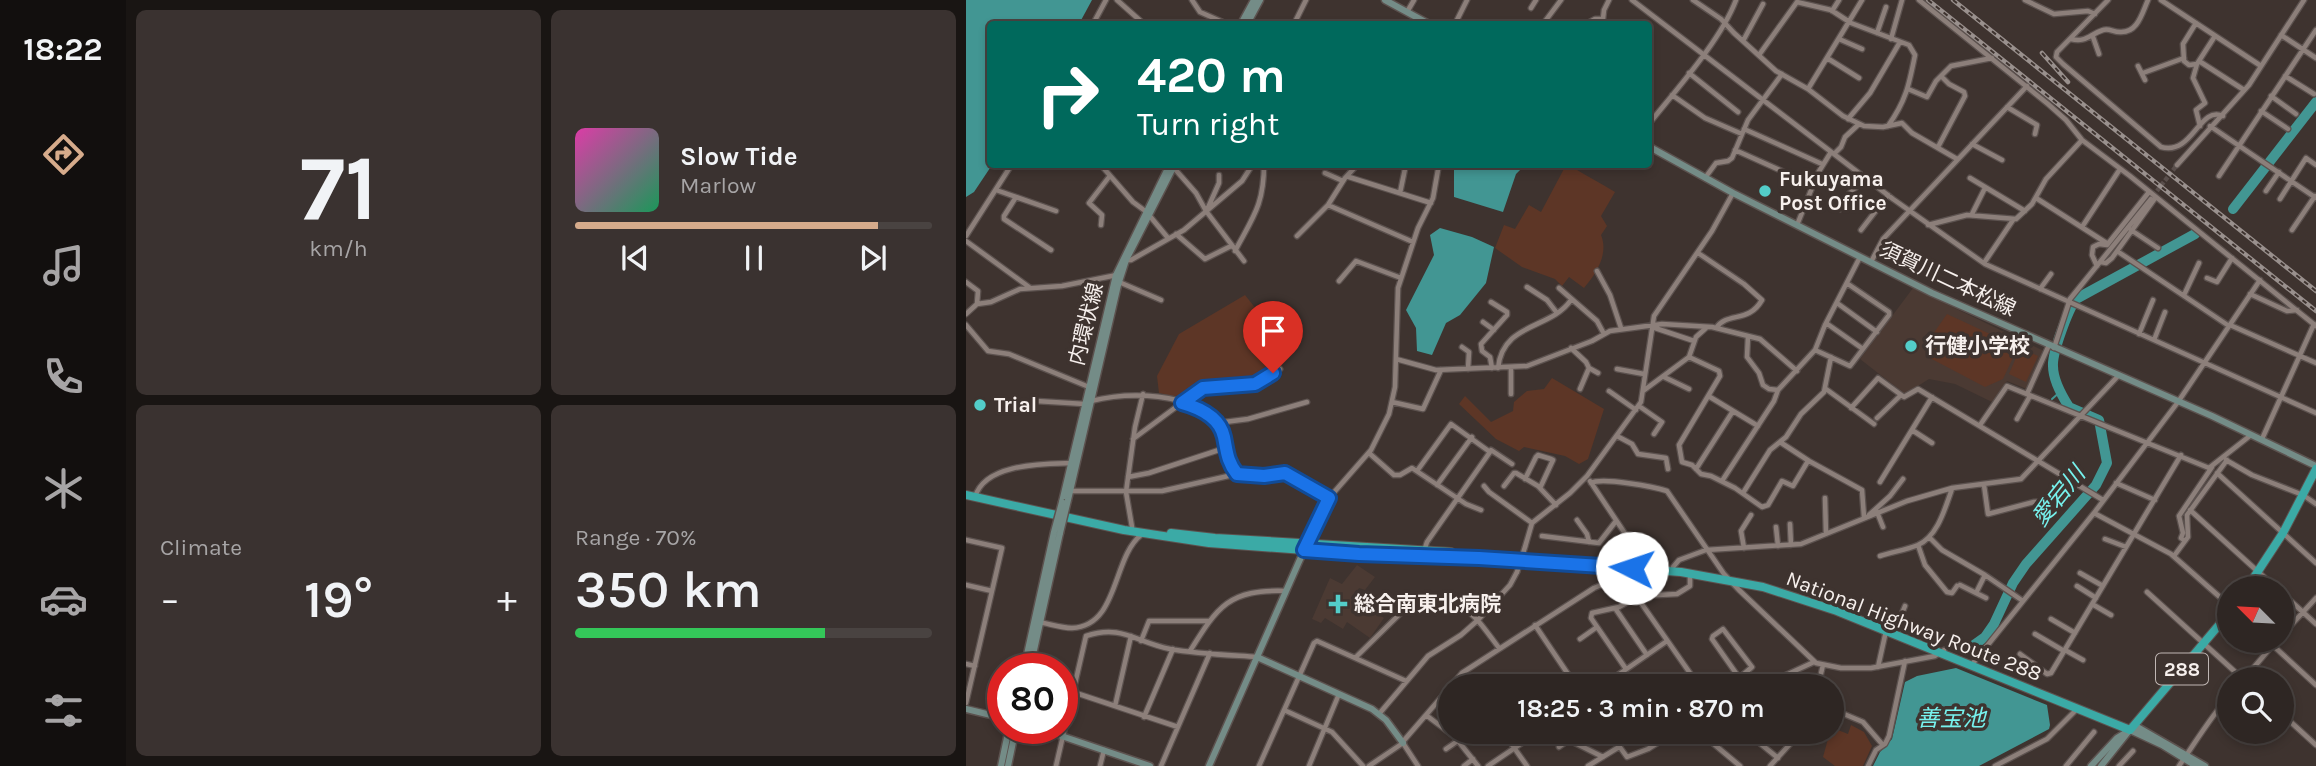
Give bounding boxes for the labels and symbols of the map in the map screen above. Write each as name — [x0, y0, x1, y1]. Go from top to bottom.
place label: Fukuyama Post Office — [1779, 167, 1887, 215]
marker: Fukuyama Post Office — [1757, 183, 1773, 199]
street label: 須賀川二本松線 — [1876, 237, 2020, 321]
street label: 内環状線 — [1064, 280, 1108, 368]
pin — [1243, 301, 1303, 373]
place label: 行健小学校 — [1925, 334, 2030, 358]
marker: 行健小学校 — [1903, 338, 1919, 354]
place label: Trial — [994, 393, 1037, 417]
marker: Trial — [972, 397, 988, 413]
water label: 愛宕川 — [2026, 459, 2092, 532]
position arrow — [1595, 531, 1669, 605]
street label: National Highway Route 288 — [1783, 566, 2045, 686]
north arrow — [2217, 576, 2294, 653]
place label: 総合南東北病院 — [1354, 592, 1501, 616]
marker: 総合南東北病院 — [1328, 594, 1348, 614]
speed limit sign: 80 — [987, 653, 1078, 744]
road number: 288 — [2156, 654, 2208, 684]
water label: 善宝池 — [1917, 705, 1988, 732]

